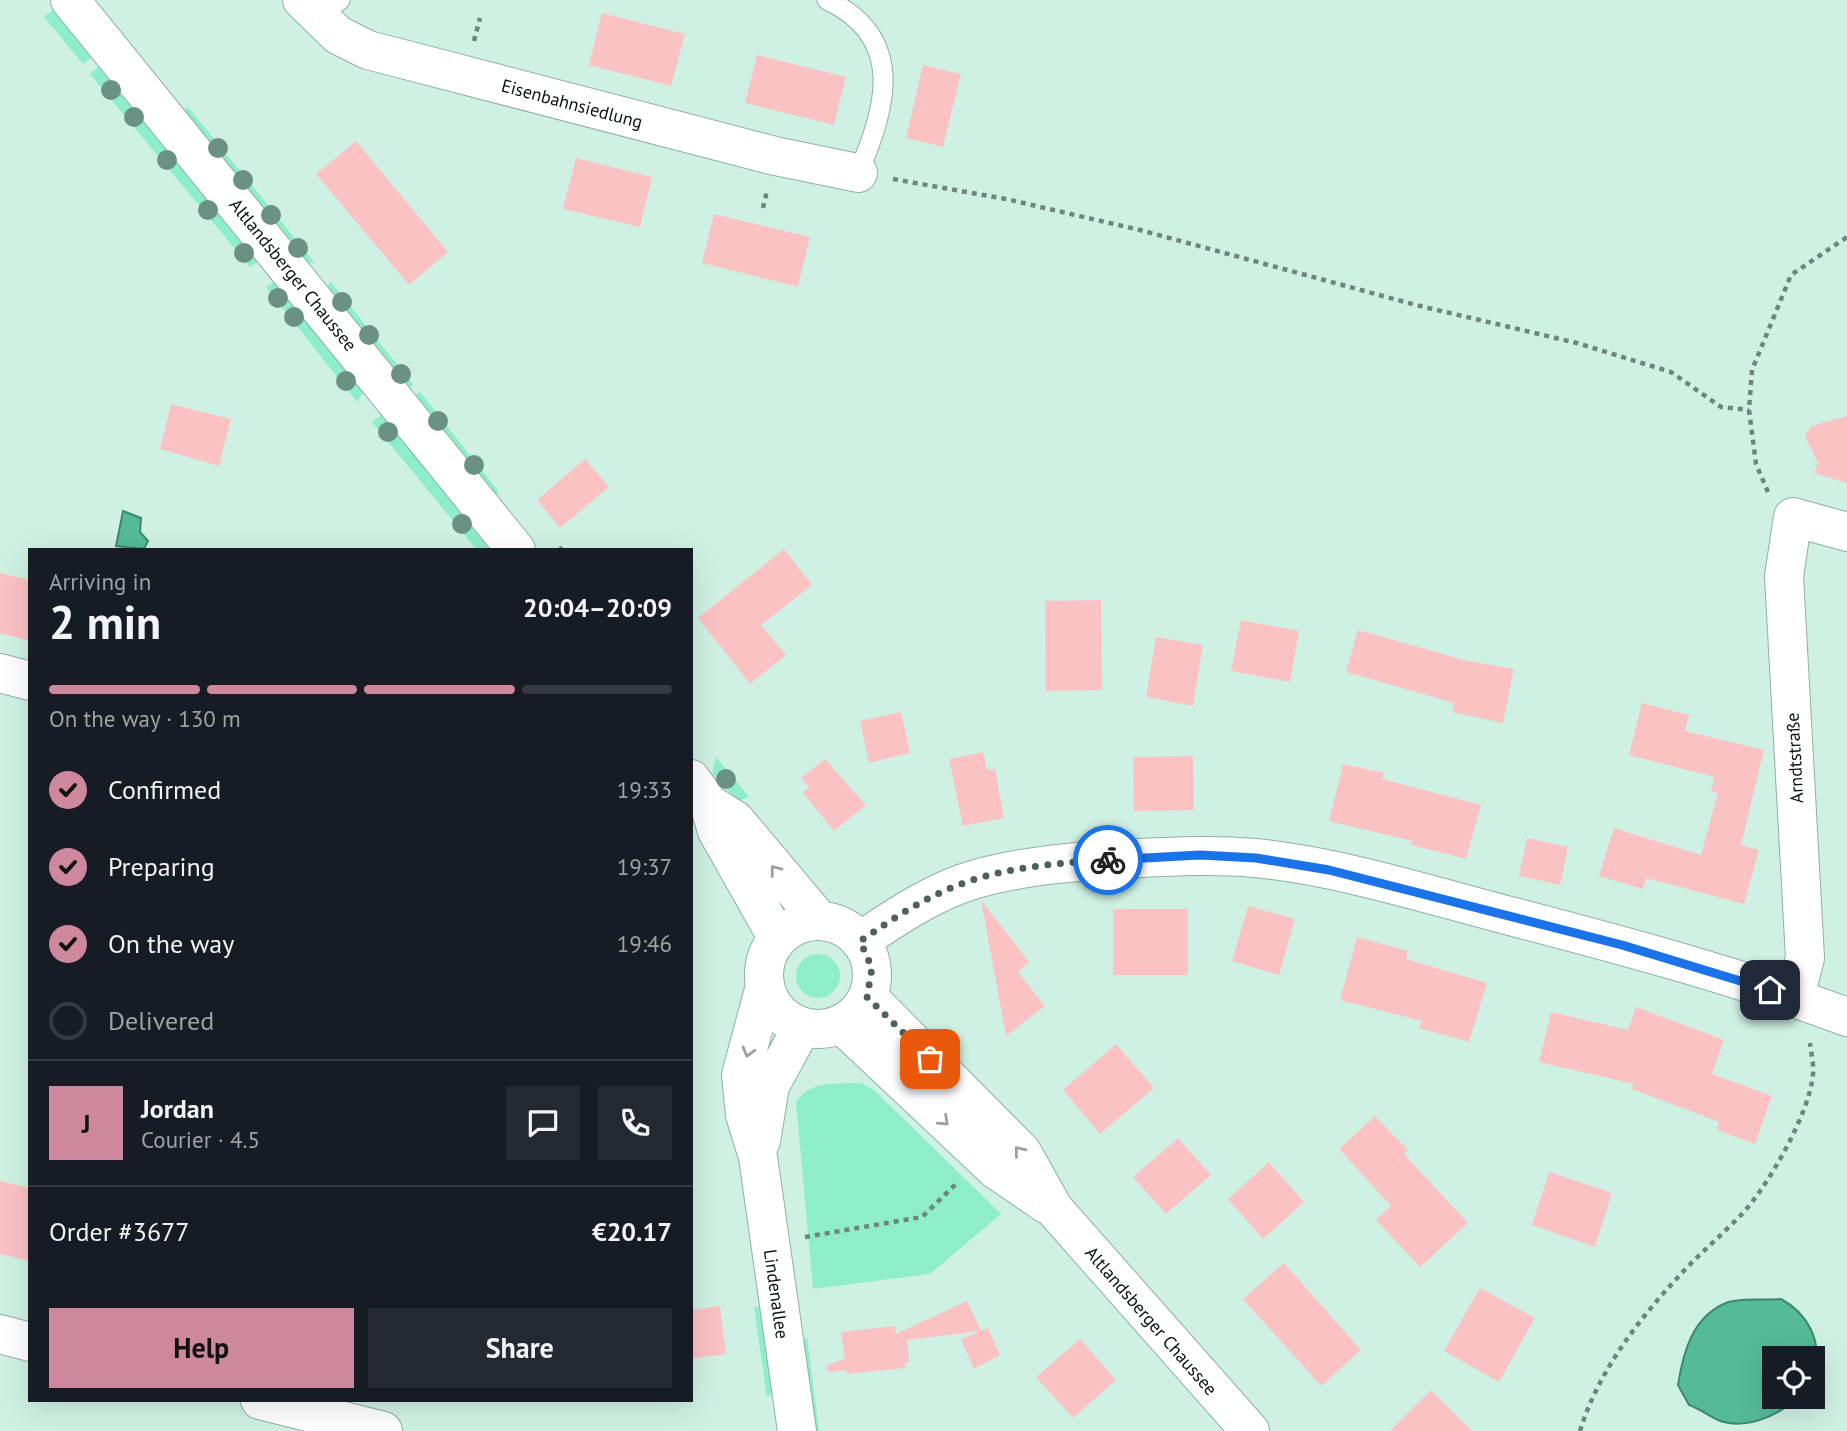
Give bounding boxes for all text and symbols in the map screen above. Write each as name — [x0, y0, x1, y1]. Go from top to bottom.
street label: Eisenbahnsiedlung — [499, 74, 645, 133]
street label: Altlandsberger Chaussee — [225, 194, 362, 356]
text: Arriving in — [49, 567, 151, 596]
text: 20:04–20:09 — [523, 591, 672, 624]
text: 2 min — [49, 592, 161, 652]
text: On the way · 130 m — [49, 704, 241, 733]
street label: Arndtstraße — [1781, 712, 1808, 804]
icon: check — [49, 771, 87, 809]
text: Confirmed — [108, 773, 221, 806]
text: 19:33 — [617, 775, 672, 804]
courier — [1073, 825, 1143, 895]
icon: bike — [1089, 841, 1127, 879]
icon: check — [49, 848, 87, 886]
text: Preparing — [108, 850, 215, 883]
text: 19:37 — [617, 852, 672, 881]
one-way arrow — [770, 865, 783, 878]
icon: check — [49, 925, 87, 963]
text: On the way — [108, 927, 234, 960]
text: 19:46 — [617, 929, 672, 958]
pin — [1740, 960, 1800, 1020]
icon: home — [1751, 971, 1789, 1009]
text: Delivered — [108, 1004, 214, 1037]
pin — [900, 1029, 960, 1089]
icon: bag — [911, 1040, 949, 1078]
one-way arrow — [741, 1046, 756, 1058]
button: chat — [506, 1086, 580, 1160]
button: phone — [598, 1086, 672, 1160]
text: Jordan — [141, 1092, 214, 1125]
text: J — [82, 1107, 90, 1140]
one-way arrow — [936, 1113, 949, 1126]
text: Courier · 4.5 — [141, 1125, 260, 1154]
one-way arrow — [1015, 1146, 1027, 1159]
text: Order #3677 — [49, 1215, 189, 1248]
text: €20.17 — [592, 1215, 672, 1248]
street label: Altlandsberger Chaussee — [1080, 1241, 1222, 1400]
street label: Lindenallee — [759, 1248, 794, 1340]
button: Help — [49, 1308, 354, 1388]
button: Share — [368, 1308, 672, 1388]
map controls — [1762, 1346, 1825, 1409]
button: locate — [1762, 1346, 1825, 1409]

